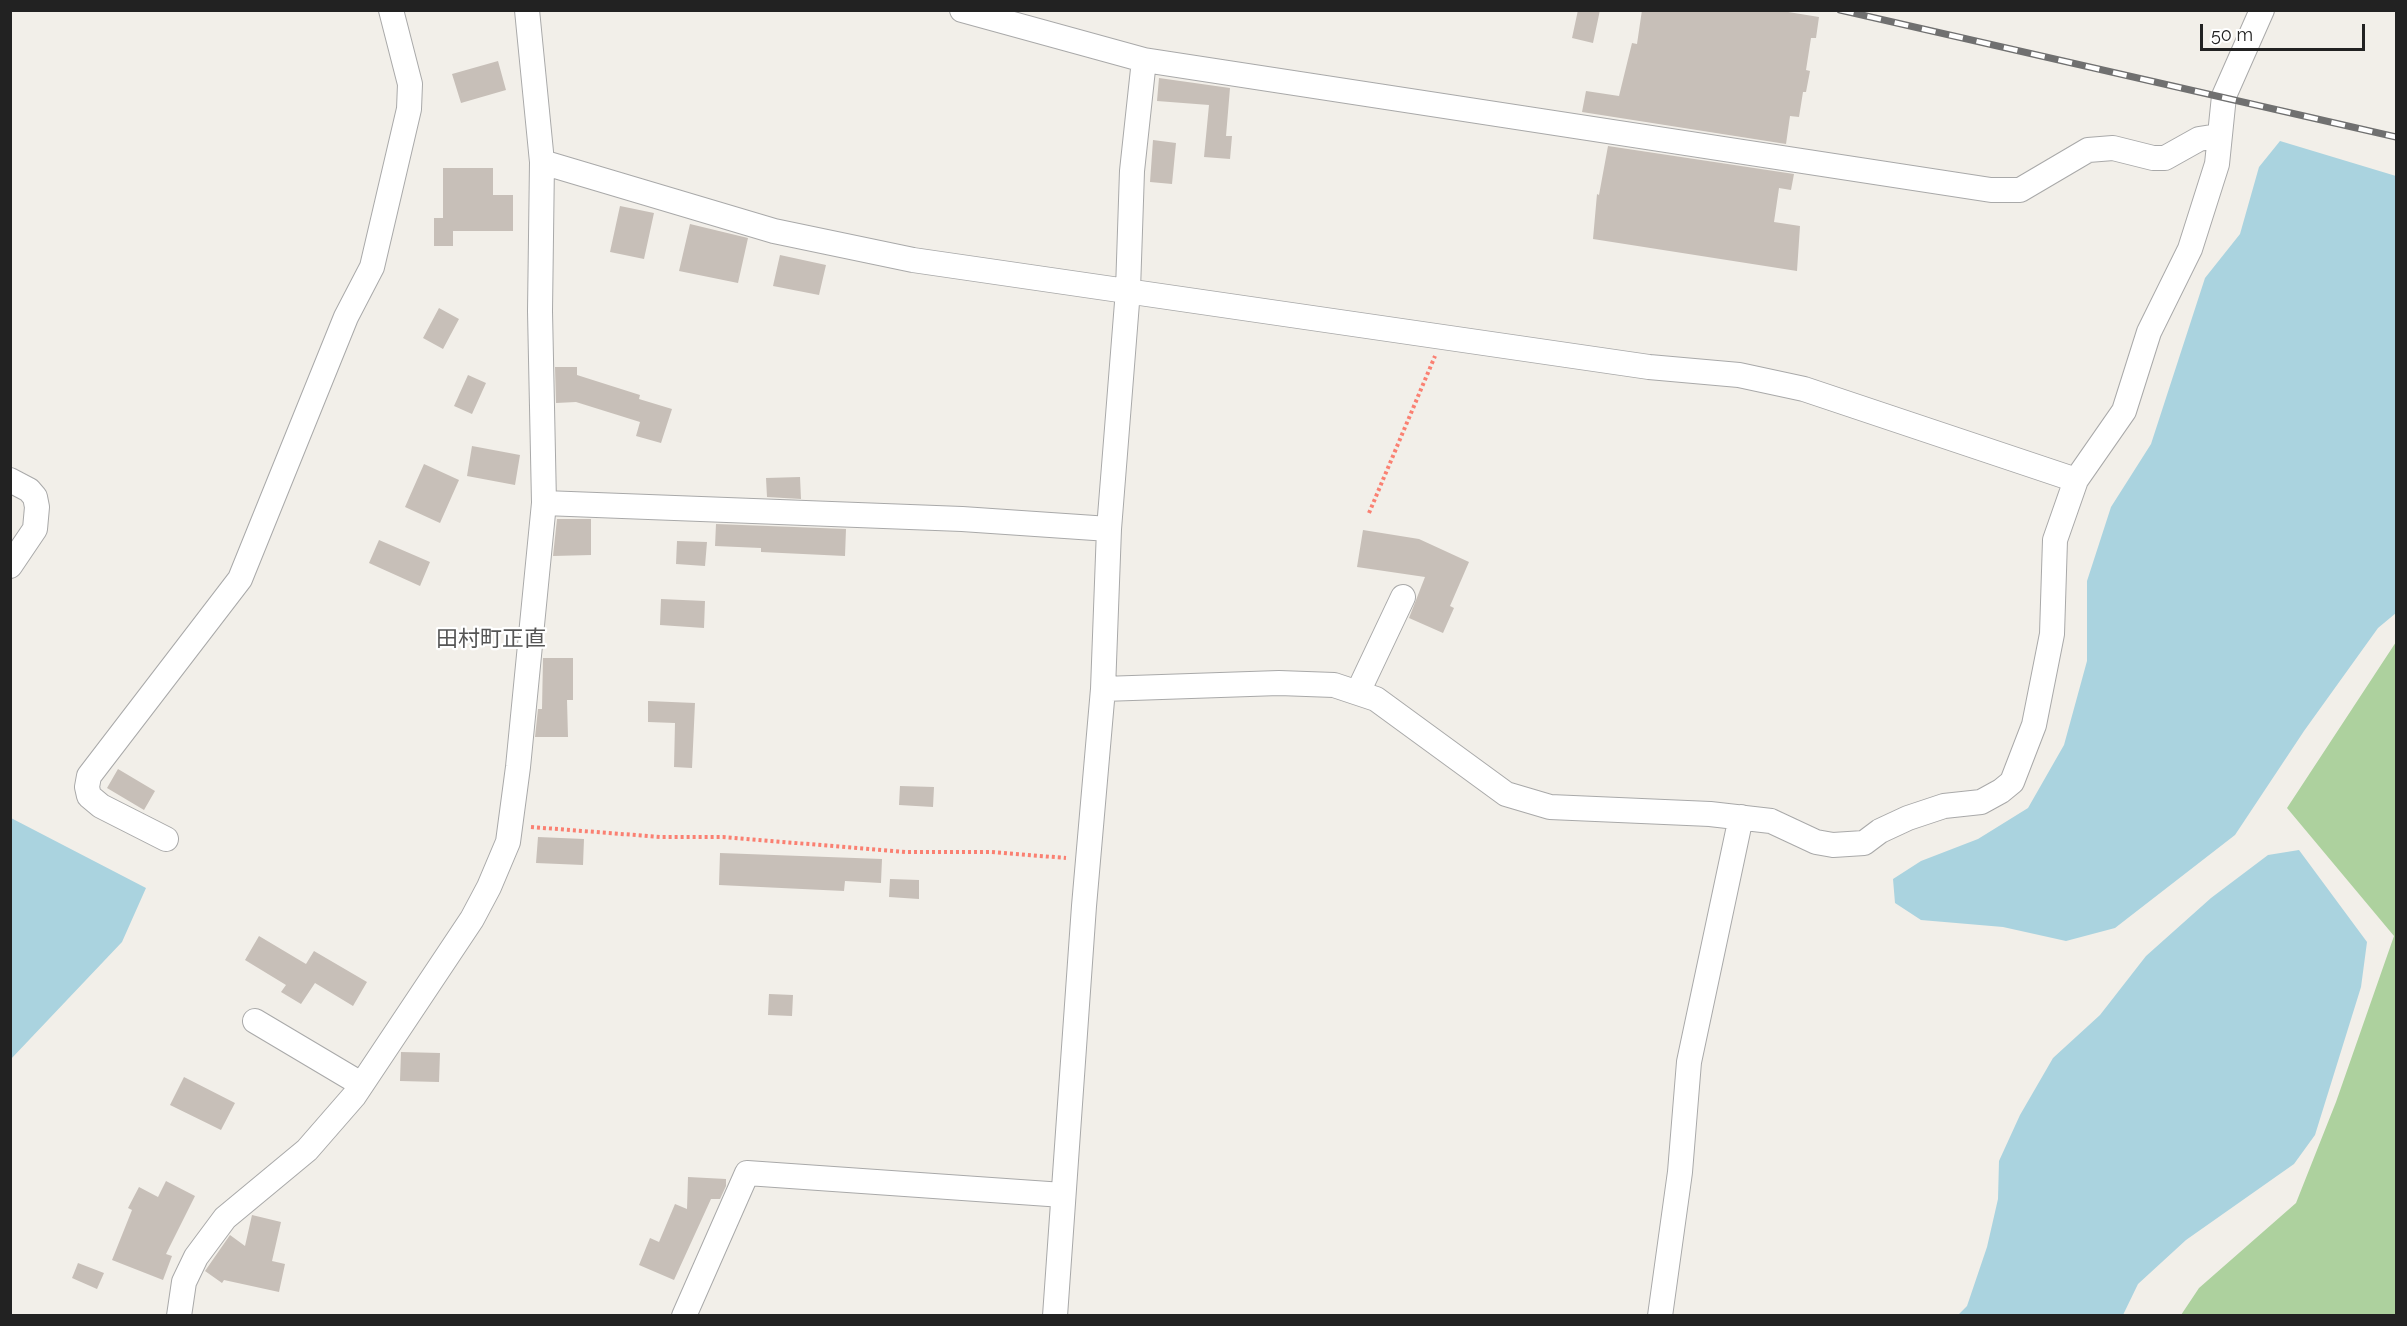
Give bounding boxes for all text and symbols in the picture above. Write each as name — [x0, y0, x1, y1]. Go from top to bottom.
scale bar — [2203, 12, 2368, 50]
text: 50 m — [2211, 24, 2253, 45]
district label: 田村町正直 — [436, 626, 546, 652]

